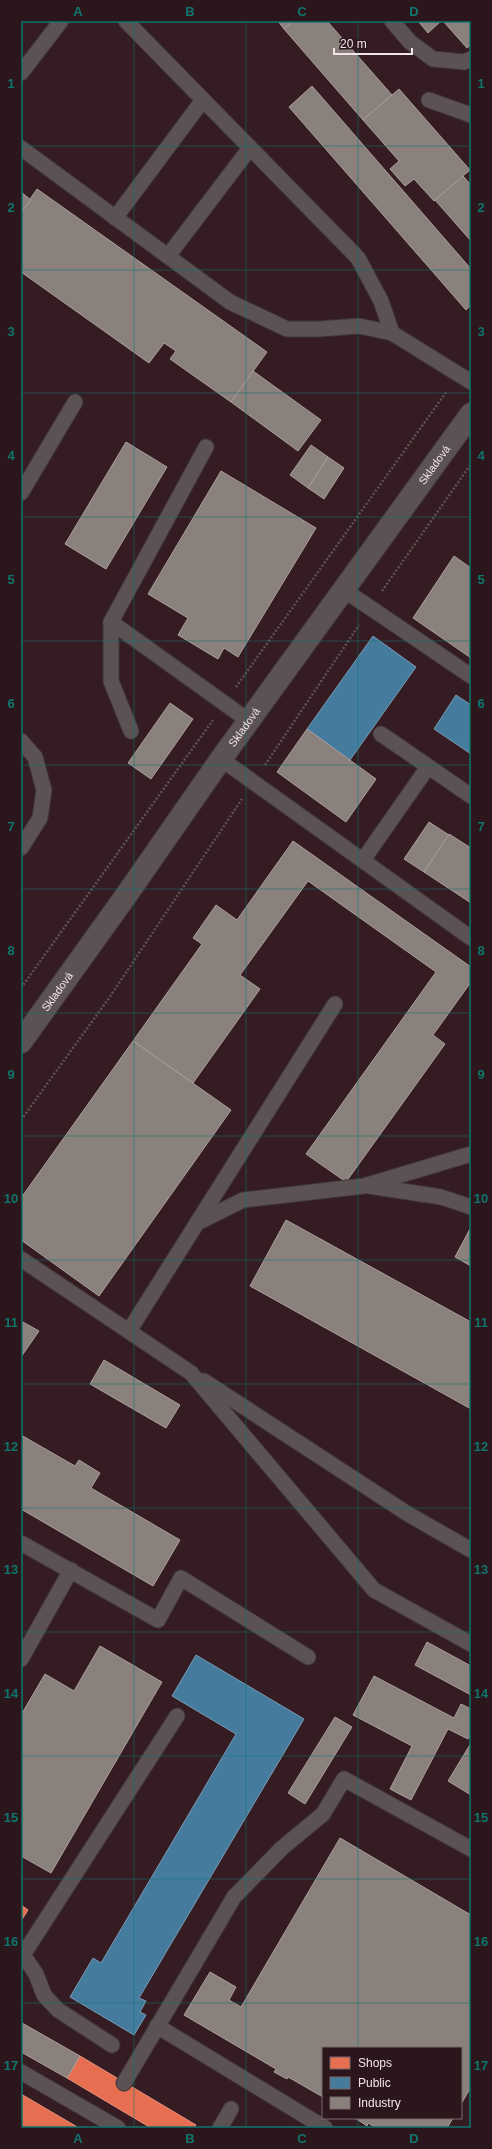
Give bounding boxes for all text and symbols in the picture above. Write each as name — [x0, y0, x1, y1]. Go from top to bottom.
text: A — [73, 4, 83, 19]
text: B — [185, 4, 195, 19]
text: C — [297, 4, 307, 19]
text: D — [409, 4, 419, 19]
scale bar — [334, 30, 412, 56]
text: 20 m — [340, 37, 367, 51]
text: 1 — [7, 76, 15, 91]
text: 1 — [477, 76, 485, 91]
text: 2 — [7, 200, 15, 215]
text: 2 — [477, 200, 485, 215]
text: 3 — [7, 324, 15, 339]
text: 3 — [477, 324, 485, 339]
street label: Skladová — [416, 442, 453, 487]
text: 4 — [7, 448, 15, 463]
text: 4 — [477, 448, 485, 463]
text: 5 — [7, 572, 15, 587]
text: 5 — [477, 572, 485, 587]
text: 6 — [7, 696, 15, 711]
text: 6 — [477, 696, 485, 711]
street label: Skladová — [226, 704, 263, 749]
text: 7 — [7, 819, 15, 834]
text: 7 — [477, 819, 485, 834]
text: 8 — [7, 943, 15, 958]
text: 8 — [477, 943, 485, 958]
street label: Skladová — [39, 969, 76, 1014]
text: 9 — [7, 1067, 15, 1082]
text: 9 — [477, 1067, 485, 1082]
text: 10 — [4, 1191, 18, 1206]
text: 10 — [474, 1191, 488, 1206]
text: 11 — [4, 1315, 18, 1330]
text: 11 — [474, 1315, 488, 1330]
text: 12 — [4, 1439, 18, 1454]
text: 12 — [474, 1439, 488, 1454]
text: 13 — [4, 1562, 18, 1577]
text: 13 — [474, 1562, 488, 1577]
text: 14 — [4, 1686, 19, 1701]
text: 14 — [474, 1686, 489, 1701]
text: 15 — [4, 1810, 18, 1825]
text: 15 — [474, 1810, 488, 1825]
text: 16 — [4, 1934, 18, 1949]
text: 16 — [474, 1934, 488, 1949]
legend — [322, 2047, 462, 2119]
text: Shops — [358, 2056, 392, 2070]
text: 17 — [4, 2058, 18, 2073]
text: 17 — [474, 2058, 488, 2073]
text: Public — [358, 2076, 391, 2090]
text: Industry — [358, 2096, 401, 2110]
text: A — [73, 2131, 83, 2146]
text: B — [185, 2131, 195, 2146]
text: C — [297, 2131, 307, 2146]
text: D — [409, 2131, 419, 2146]

